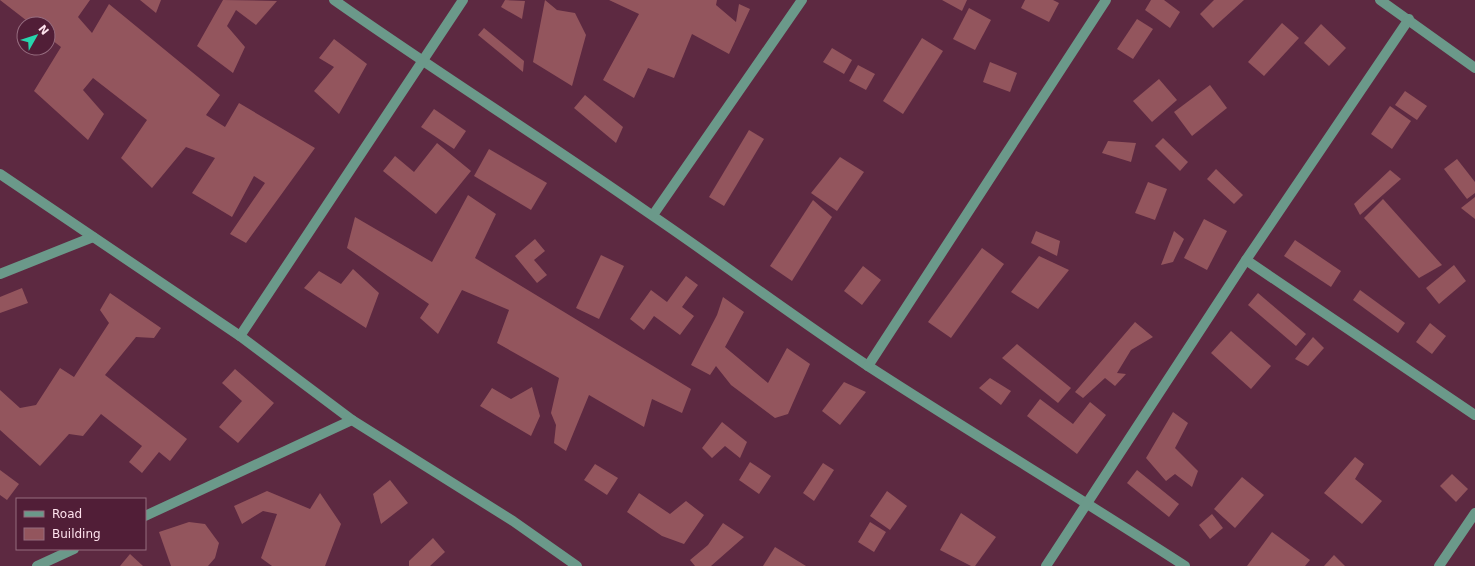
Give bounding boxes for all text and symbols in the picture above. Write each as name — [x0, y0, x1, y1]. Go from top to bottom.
north arrow — [16, 16, 56, 56]
text: N — [35, 22, 51, 38]
legend — [16, 498, 146, 550]
text: Road — [52, 507, 82, 521]
text: Building — [52, 527, 101, 541]

